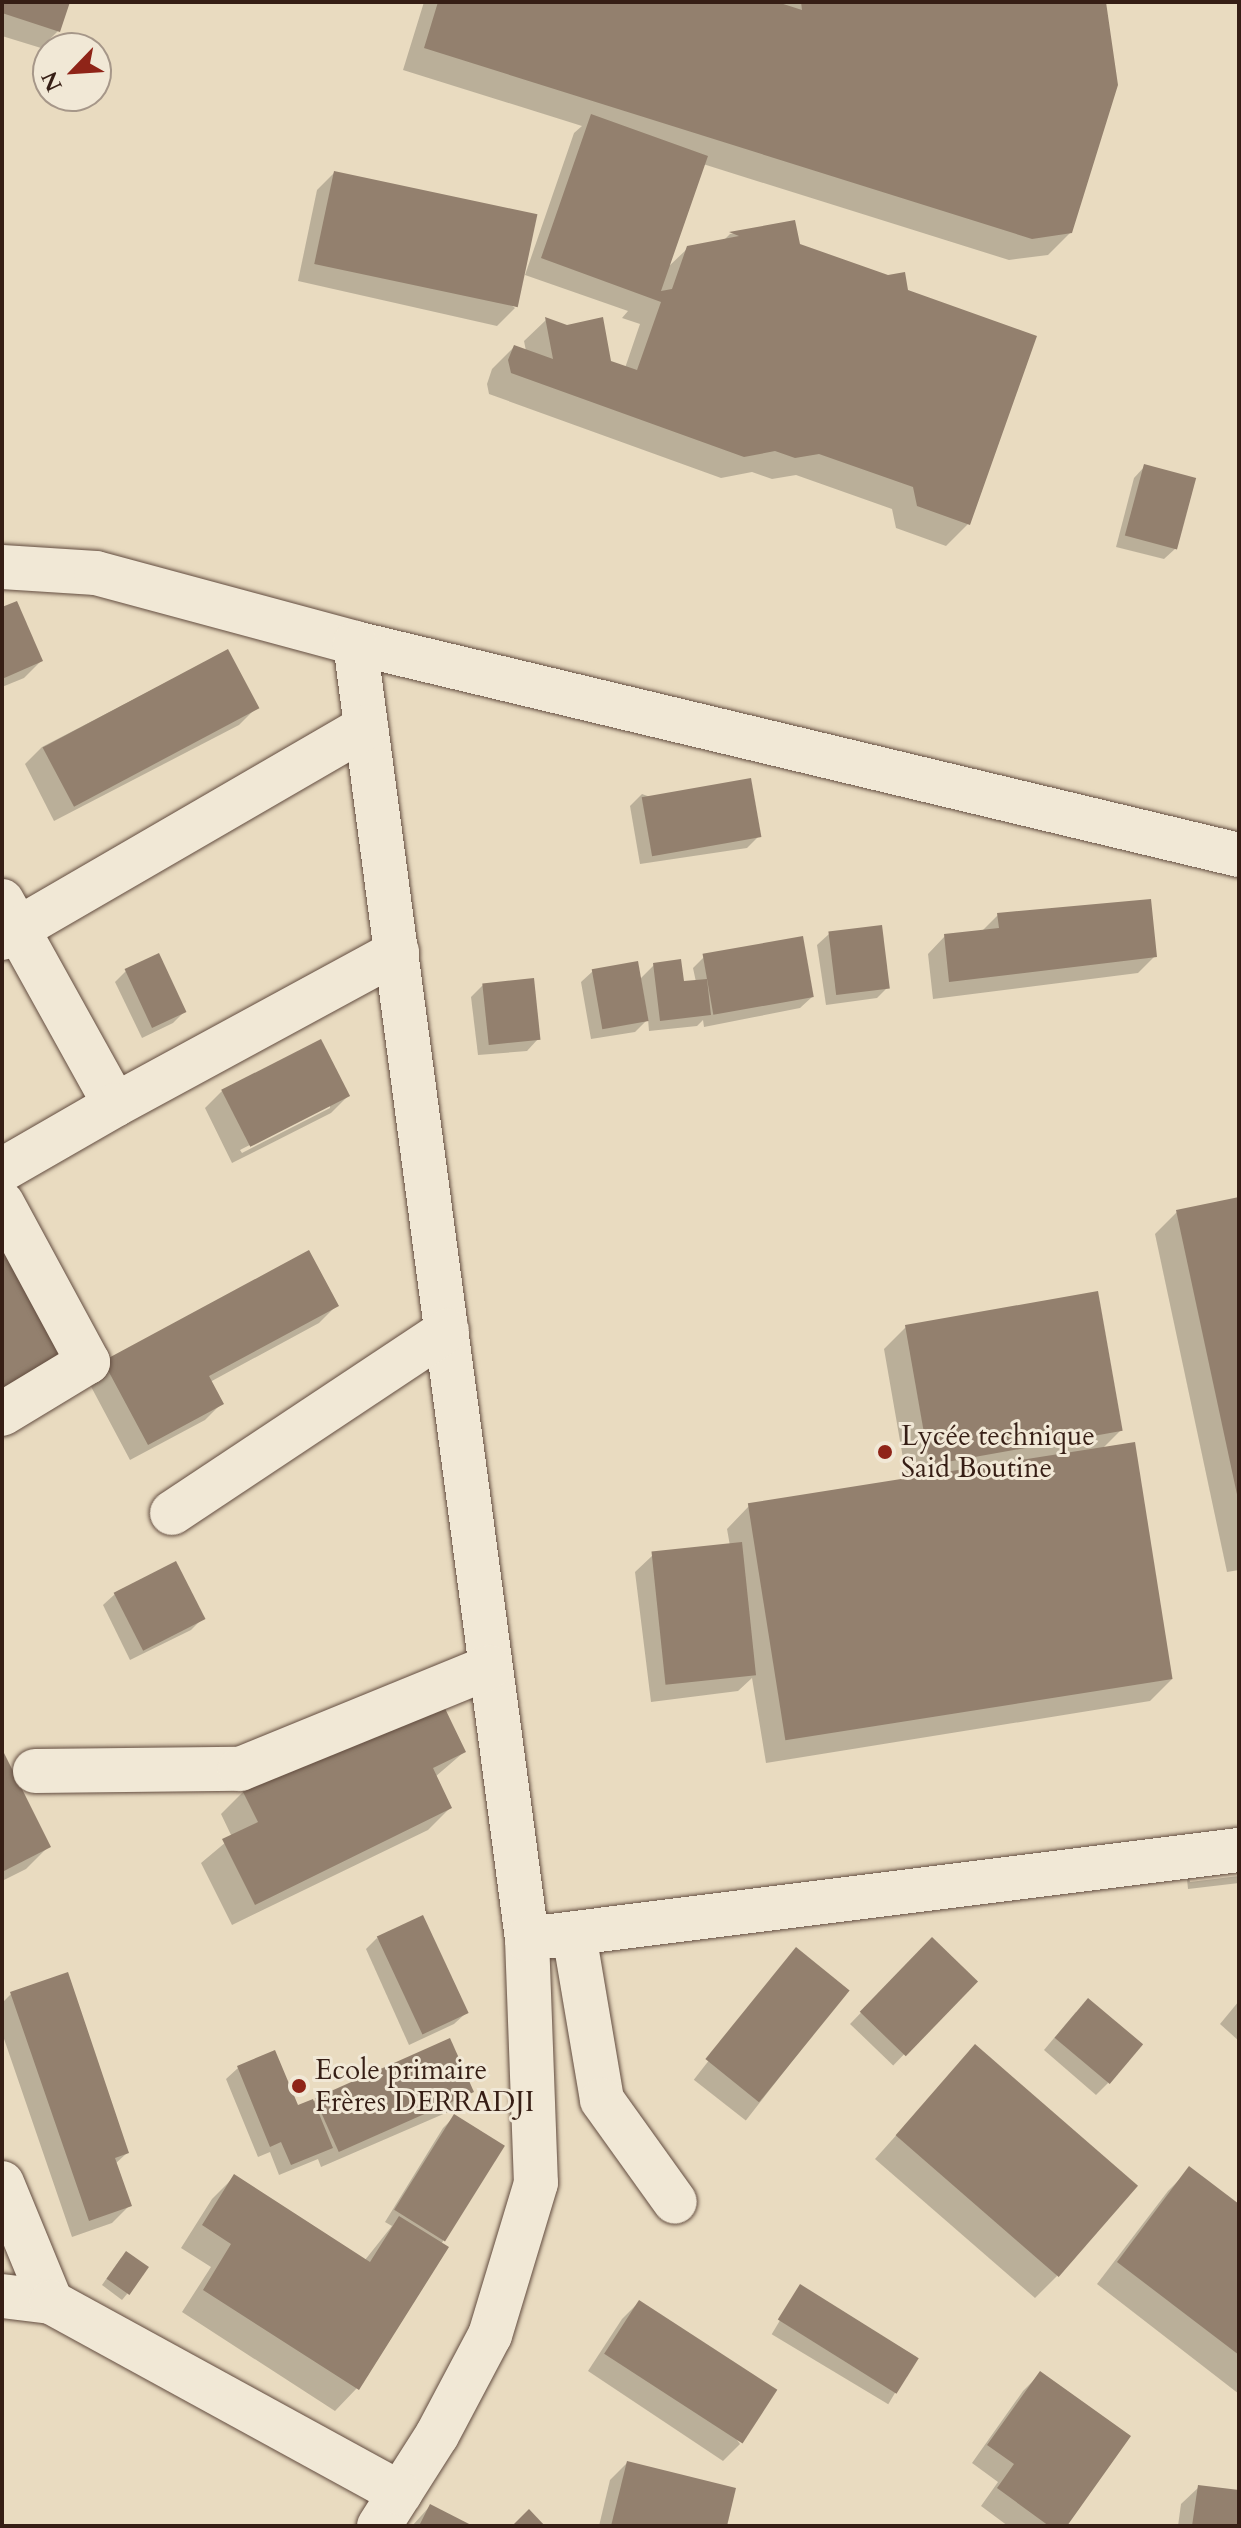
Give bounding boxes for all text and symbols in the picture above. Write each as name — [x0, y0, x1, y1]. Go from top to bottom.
north arrow — [32, 32, 112, 112]
text: N — [34, 66, 70, 96]
place label: Lycée technique Said Boutine — [901, 1419, 1095, 1485]
marker: Lycée technique Said Boutine — [876, 1443, 894, 1461]
place label: Ecole primaire Frères DERRADJI — [315, 2053, 534, 2119]
marker: Ecole primaire Frères DERRADJI — [290, 2077, 308, 2095]

